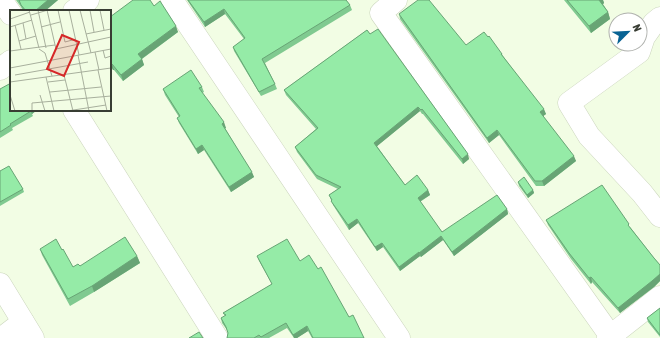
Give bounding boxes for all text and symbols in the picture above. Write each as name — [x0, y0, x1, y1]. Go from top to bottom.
inset map — [10, 10, 111, 111]
north arrow — [608, 12, 648, 52]
text: N — [630, 23, 644, 33]

